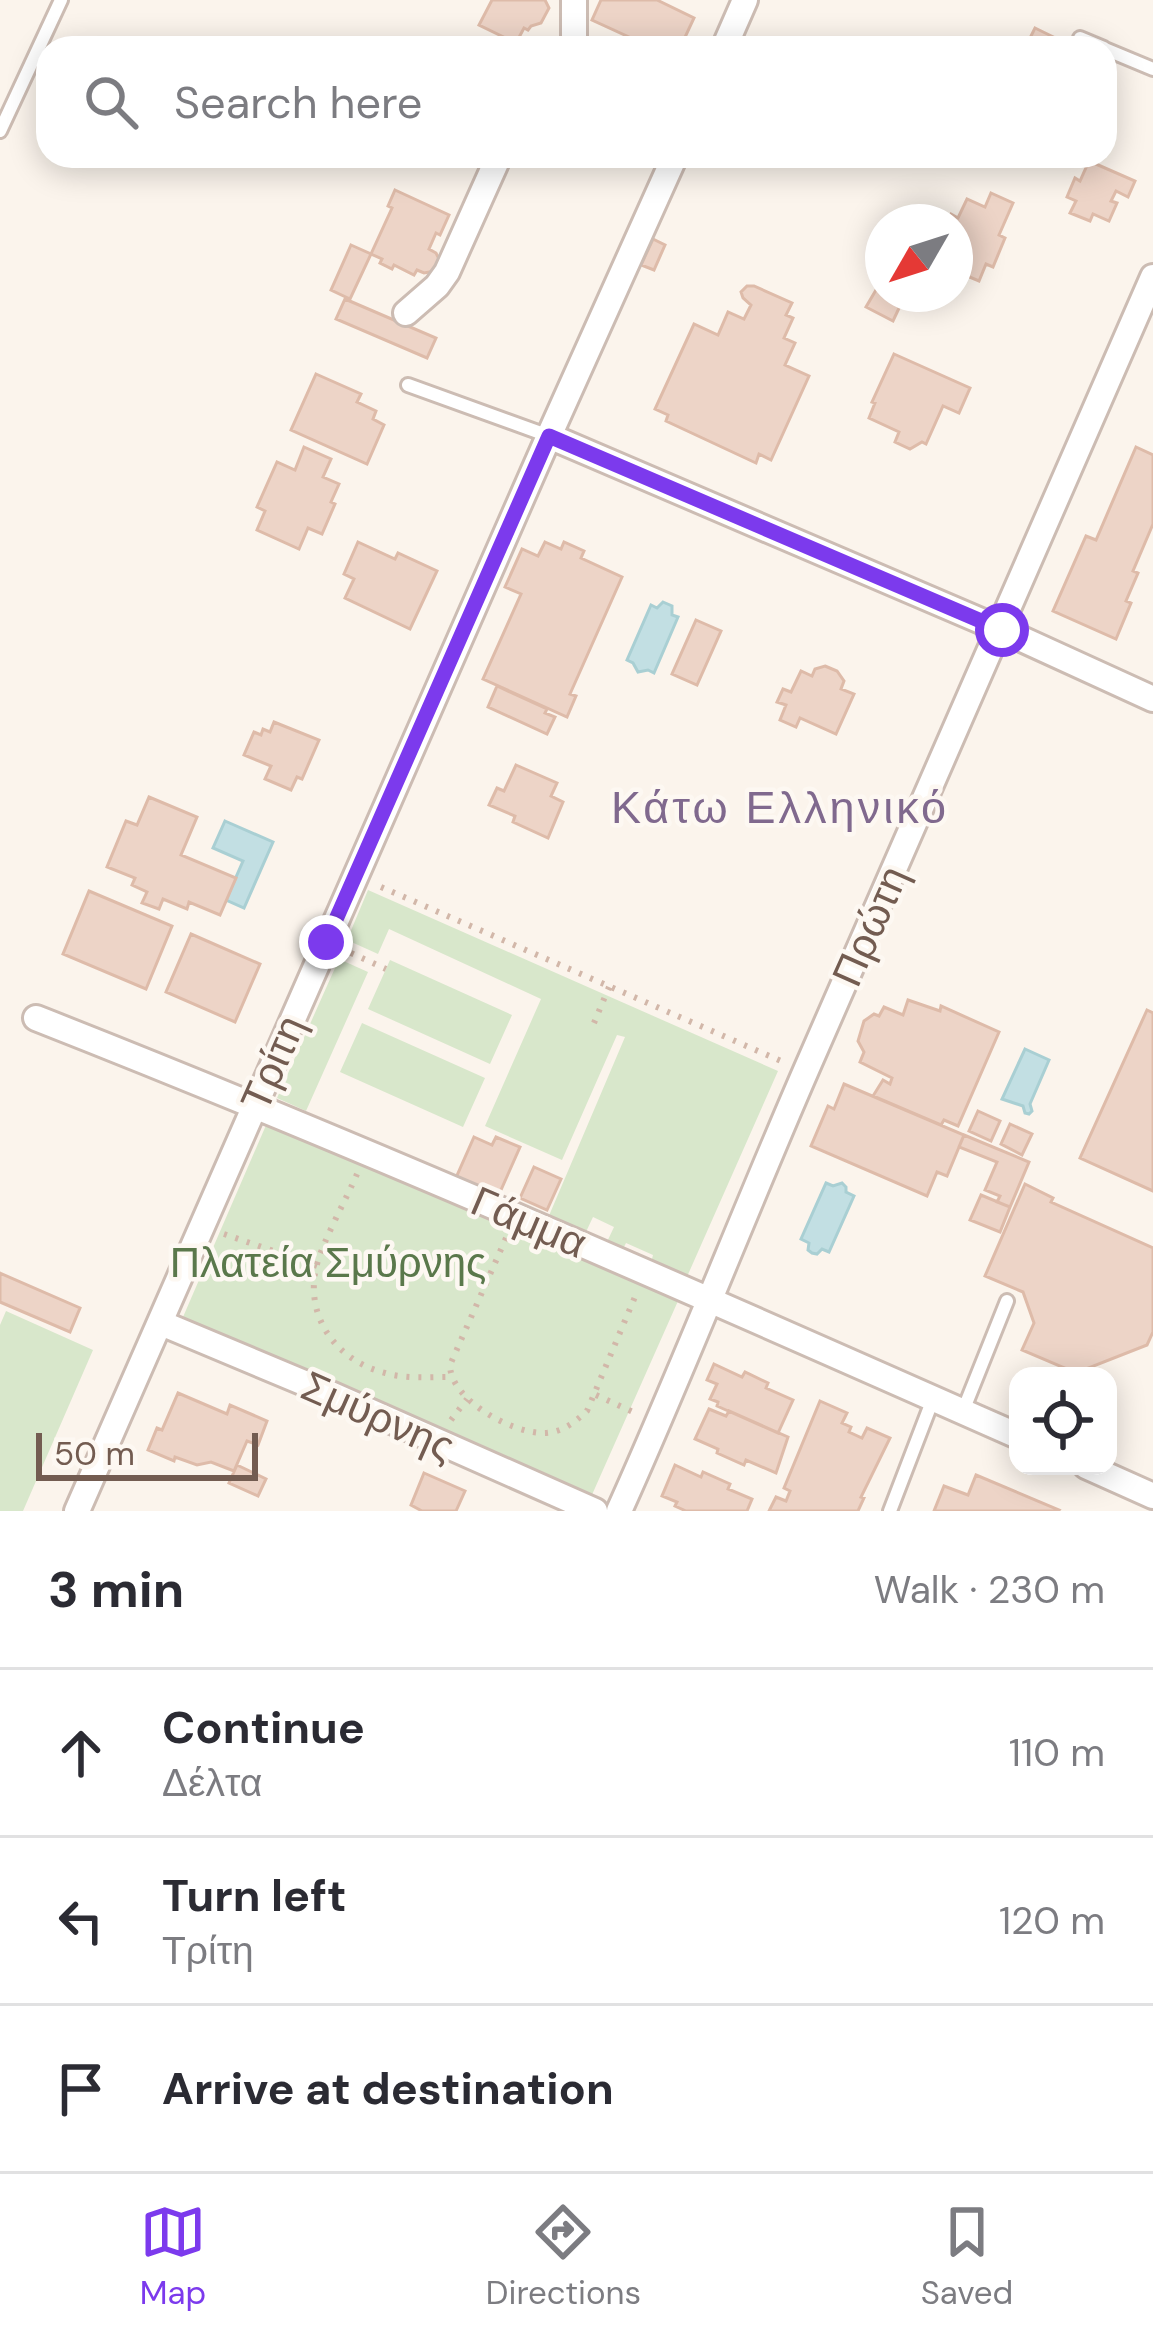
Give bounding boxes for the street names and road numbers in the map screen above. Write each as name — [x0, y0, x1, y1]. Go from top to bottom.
street label: Πρώτη — [819, 857, 921, 995]
street label: Τρίτη — [228, 1007, 318, 1119]
street label: Γάμμα — [463, 1173, 595, 1271]
street label: Σμύρνης — [293, 1358, 463, 1474]

